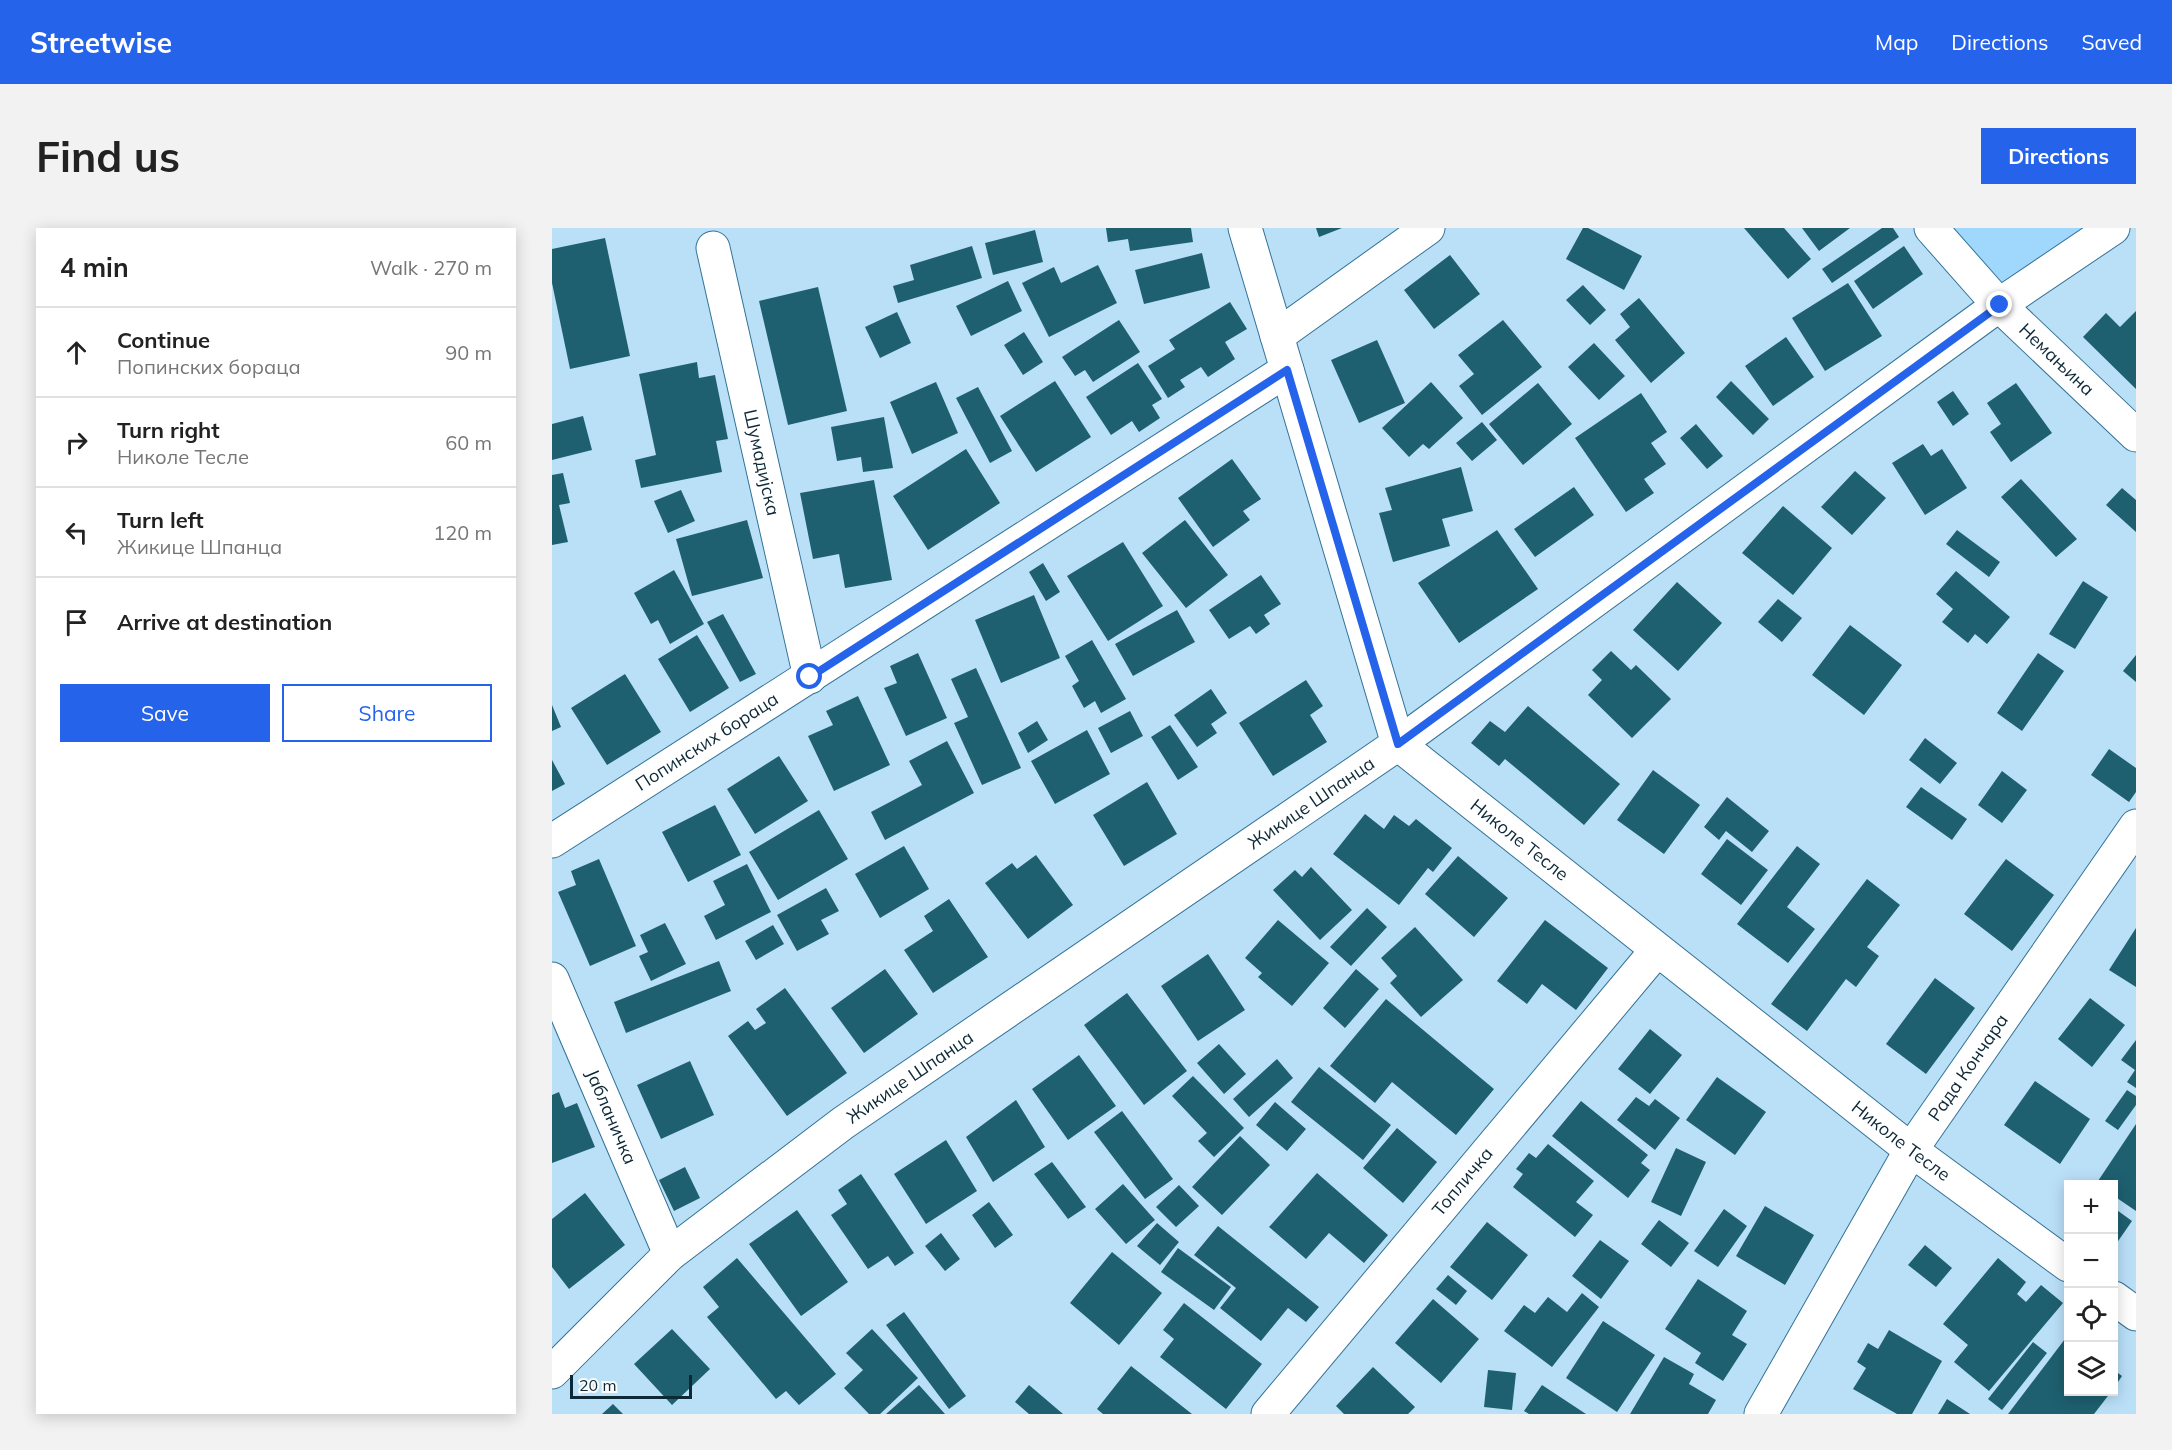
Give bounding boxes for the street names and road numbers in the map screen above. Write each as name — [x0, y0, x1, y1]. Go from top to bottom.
street label: Немањина — [2014, 318, 2099, 400]
street label: Шумадијска — [739, 407, 785, 518]
street label: Попинских бораца — [631, 687, 782, 796]
street label: Жикице Шпанца — [1243, 751, 1379, 854]
street label: Николе Тесле — [1466, 794, 1573, 886]
street label: Рада Кончара — [1923, 1009, 2013, 1125]
street label: Жикице Шпанца — [842, 1025, 978, 1128]
street label: Јабланичка — [581, 1066, 642, 1168]
street label: Николе Тесле — [1847, 1095, 1955, 1186]
street label: Топличка — [1427, 1142, 1498, 1221]

